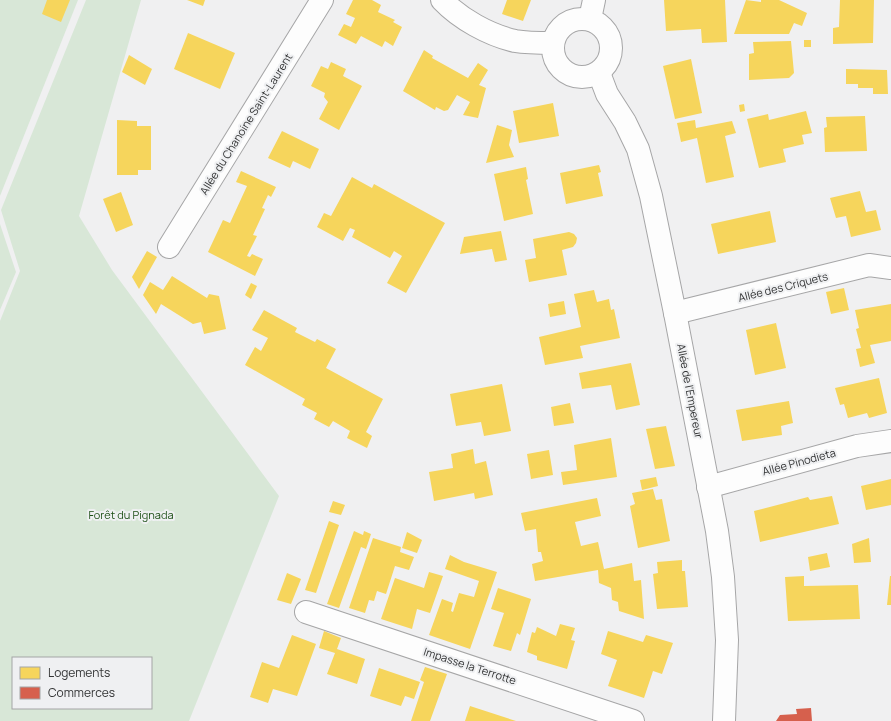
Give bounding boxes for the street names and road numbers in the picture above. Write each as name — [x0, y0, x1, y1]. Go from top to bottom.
street label: Allée du Chanoine Saint-Laurent — [196, 50, 295, 197]
street label: Allée des Criquets — [736, 268, 830, 305]
street label: Allée de l'Empereur — [674, 342, 707, 440]
street label: Allée Pinodieta — [761, 445, 837, 479]
street label: Impasse la Terrotte — [422, 643, 519, 688]

